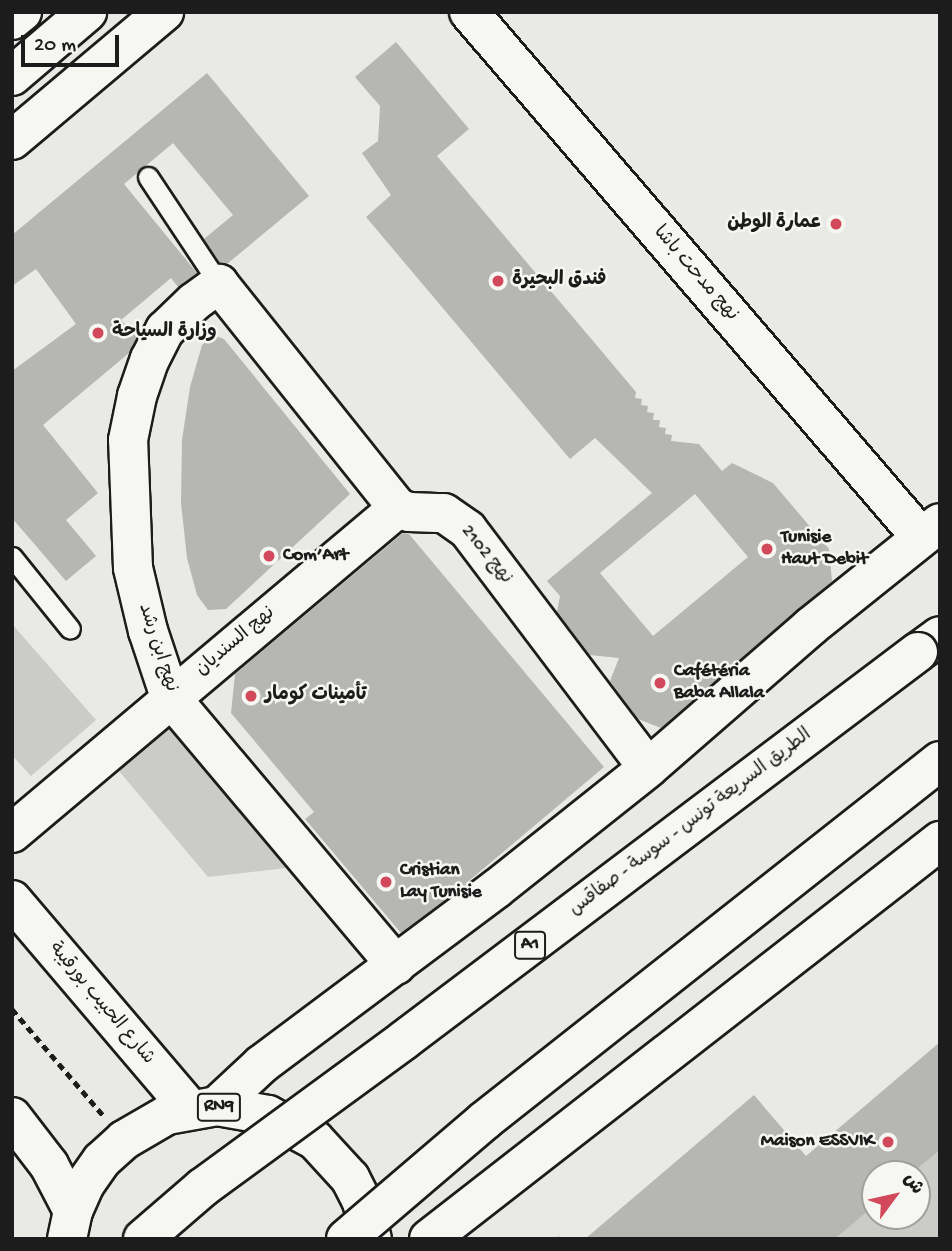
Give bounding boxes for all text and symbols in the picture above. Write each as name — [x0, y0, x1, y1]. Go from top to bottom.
scale bar — [24, 21, 122, 65]
text: 20 m — [34, 34, 76, 59]
place label: عمارة الوطن — [727, 213, 822, 235]
marker: عمارة الوطن — [828, 216, 844, 232]
street label: نهج مدحت باشا — [647, 222, 743, 326]
place label: فندق البحيرة — [512, 270, 606, 292]
marker: فندق البحيرة — [490, 273, 506, 289]
place label: وزارة السياحة — [112, 322, 217, 344]
marker: وزارة السياحة — [90, 325, 106, 341]
street label: نهج 2102 — [455, 521, 517, 589]
place label: Tunisie Haut Debit — [781, 527, 868, 571]
marker: Tunisie Haut Debit — [759, 541, 775, 557]
place label: Com’Art — [283, 545, 348, 567]
marker: Com’Art — [261, 548, 277, 564]
street label: نهج ابن رشد — [132, 601, 182, 695]
street label: نهج السنديان — [192, 602, 280, 682]
place label: Cafétéria Baba Allala — [674, 661, 764, 705]
marker: Cafétéria Baba Allala — [652, 675, 668, 691]
place label: تأمينات كومار — [265, 685, 367, 707]
marker: تأمينات كومار — [243, 688, 259, 704]
street label: الطريق السريعة تونس - سوسة - صفاقس — [565, 724, 817, 922]
place label: Cristian Lay Tunisie — [400, 860, 482, 904]
marker: Cristian Lay Tunisie — [378, 874, 394, 890]
road number: A1 — [512, 930, 548, 960]
street label: شارع الحبيب بورقيبة — [43, 938, 159, 1070]
road number: RN9 — [196, 1092, 242, 1122]
place label: Maison ESSVIK — [761, 1131, 874, 1153]
marker: Maison ESSVIK — [880, 1134, 896, 1150]
north arrow — [861, 1160, 931, 1230]
text: ش — [897, 1169, 928, 1199]

